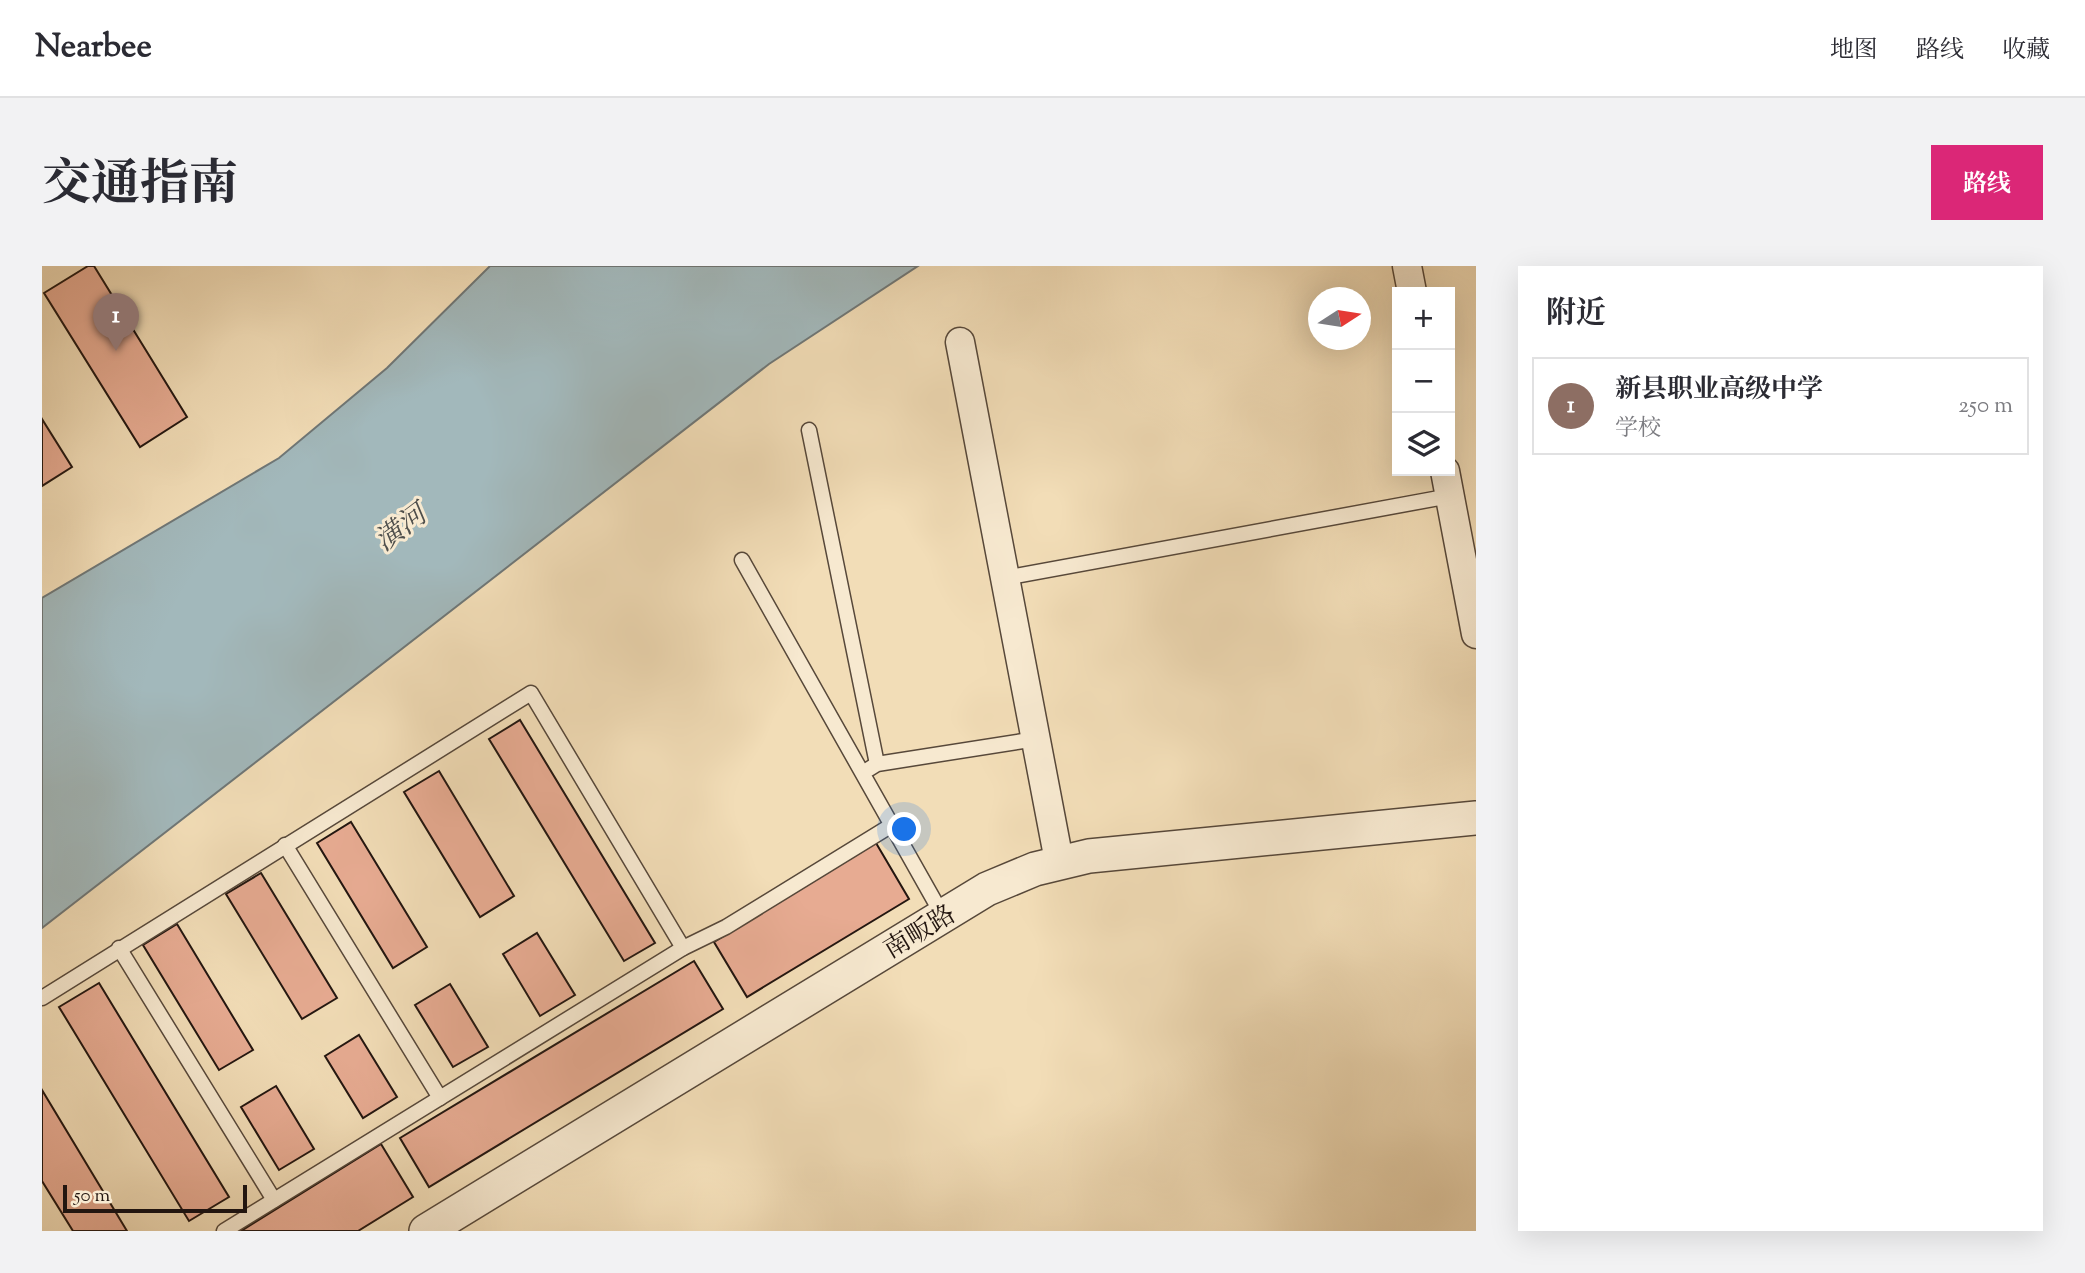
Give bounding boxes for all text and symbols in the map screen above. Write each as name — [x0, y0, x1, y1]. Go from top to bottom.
text: Nearbee — [35, 24, 152, 72]
text: 地图 — [1830, 34, 1878, 68]
text: 路线 — [1916, 34, 1964, 68]
text: 收藏 — [2002, 34, 2050, 68]
button: 路线 — [1931, 145, 2043, 220]
text: 交通指南 — [42, 152, 238, 222]
north arrow — [1308, 287, 1371, 350]
map controls — [1392, 287, 1455, 476]
button: + — [1392, 287, 1455, 350]
pin: 1 — [93, 293, 139, 351]
text: 附近 — [1546, 293, 1606, 336]
button: − — [1392, 350, 1455, 413]
text: 新县职业高级中学 — [1615, 372, 1823, 409]
text: 1 — [1567, 390, 1575, 423]
text: 250 m — [1958, 390, 2013, 423]
button: layers — [1392, 413, 1455, 476]
text: 学校 — [1615, 413, 1661, 446]
water label: 潢河 — [367, 494, 440, 562]
your location — [887, 812, 921, 846]
street label: 南畈路 — [877, 897, 963, 969]
scale bar — [63, 1182, 247, 1214]
text: 50 m — [74, 1183, 110, 1210]

